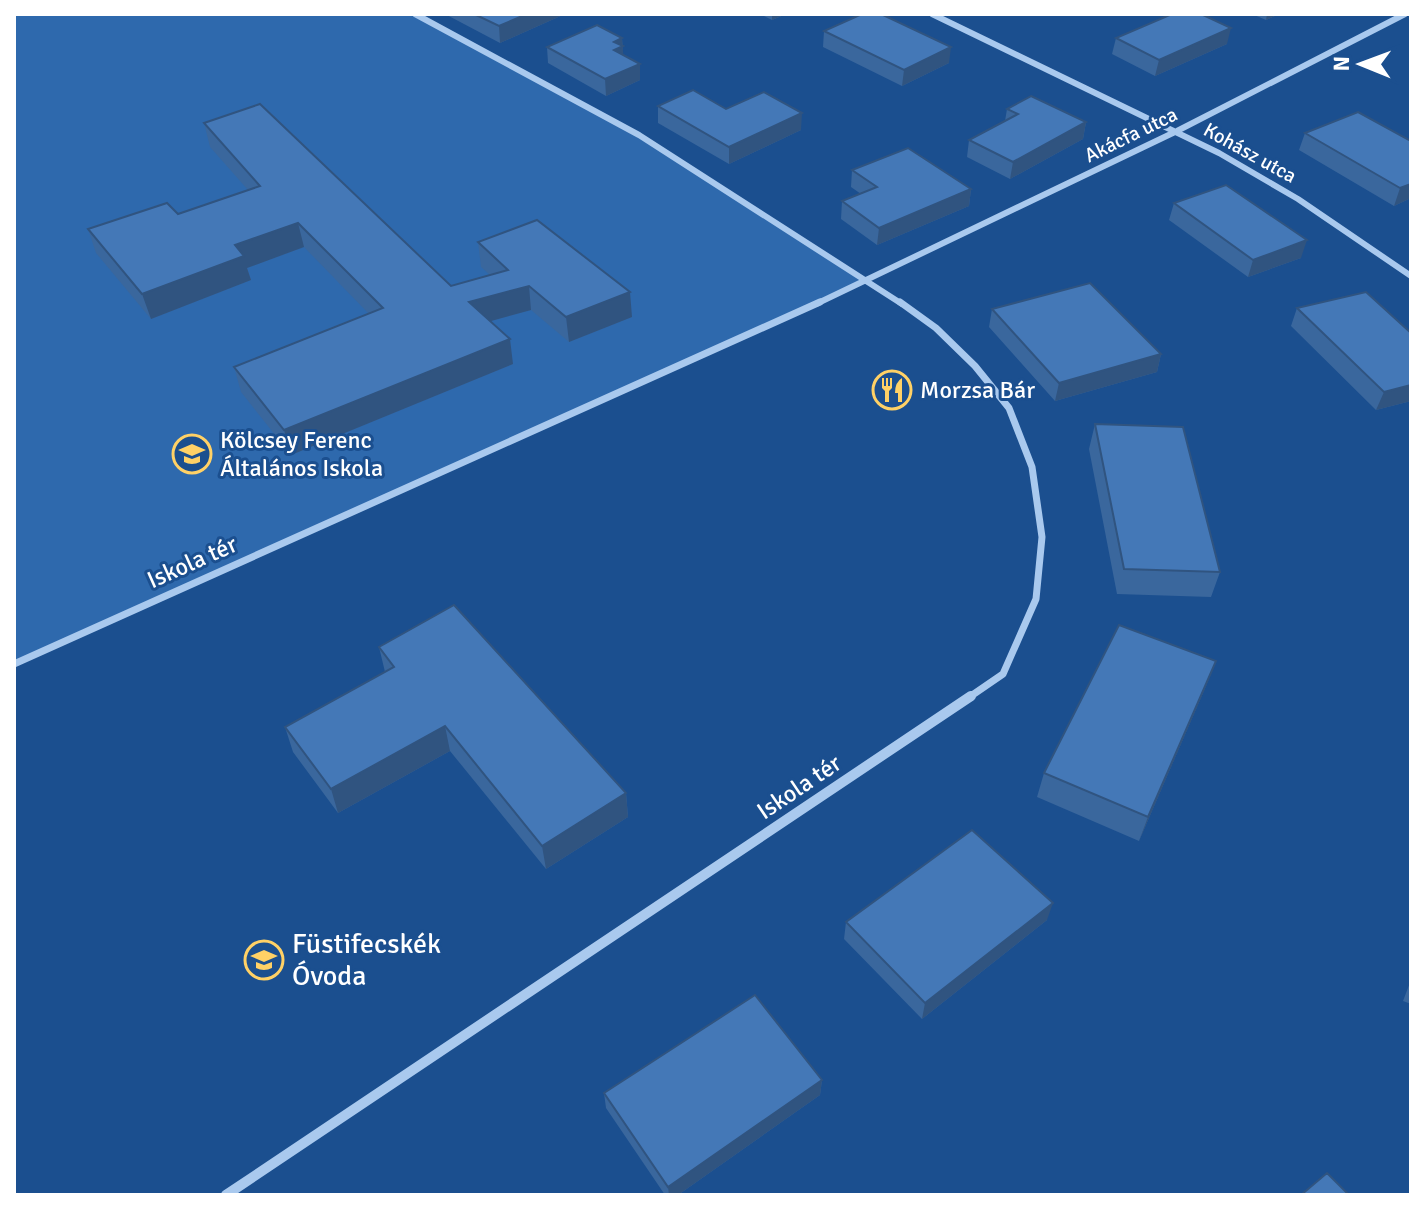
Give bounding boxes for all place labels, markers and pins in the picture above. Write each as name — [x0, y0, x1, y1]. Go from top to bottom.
restaurant icon: Morzsa Bár — [871, 369, 913, 411]
place label: Morzsa Bár — [920, 375, 1035, 405]
place label: Kölcsey Ferenc Általános Iskola — [220, 425, 383, 483]
school or university icon: Kölcsey Ferenc Általános Iskola — [171, 433, 213, 475]
place label: Füstifecskék Óvoda — [292, 927, 441, 993]
school or university icon: Füstifecskék Óvoda — [243, 939, 285, 981]

